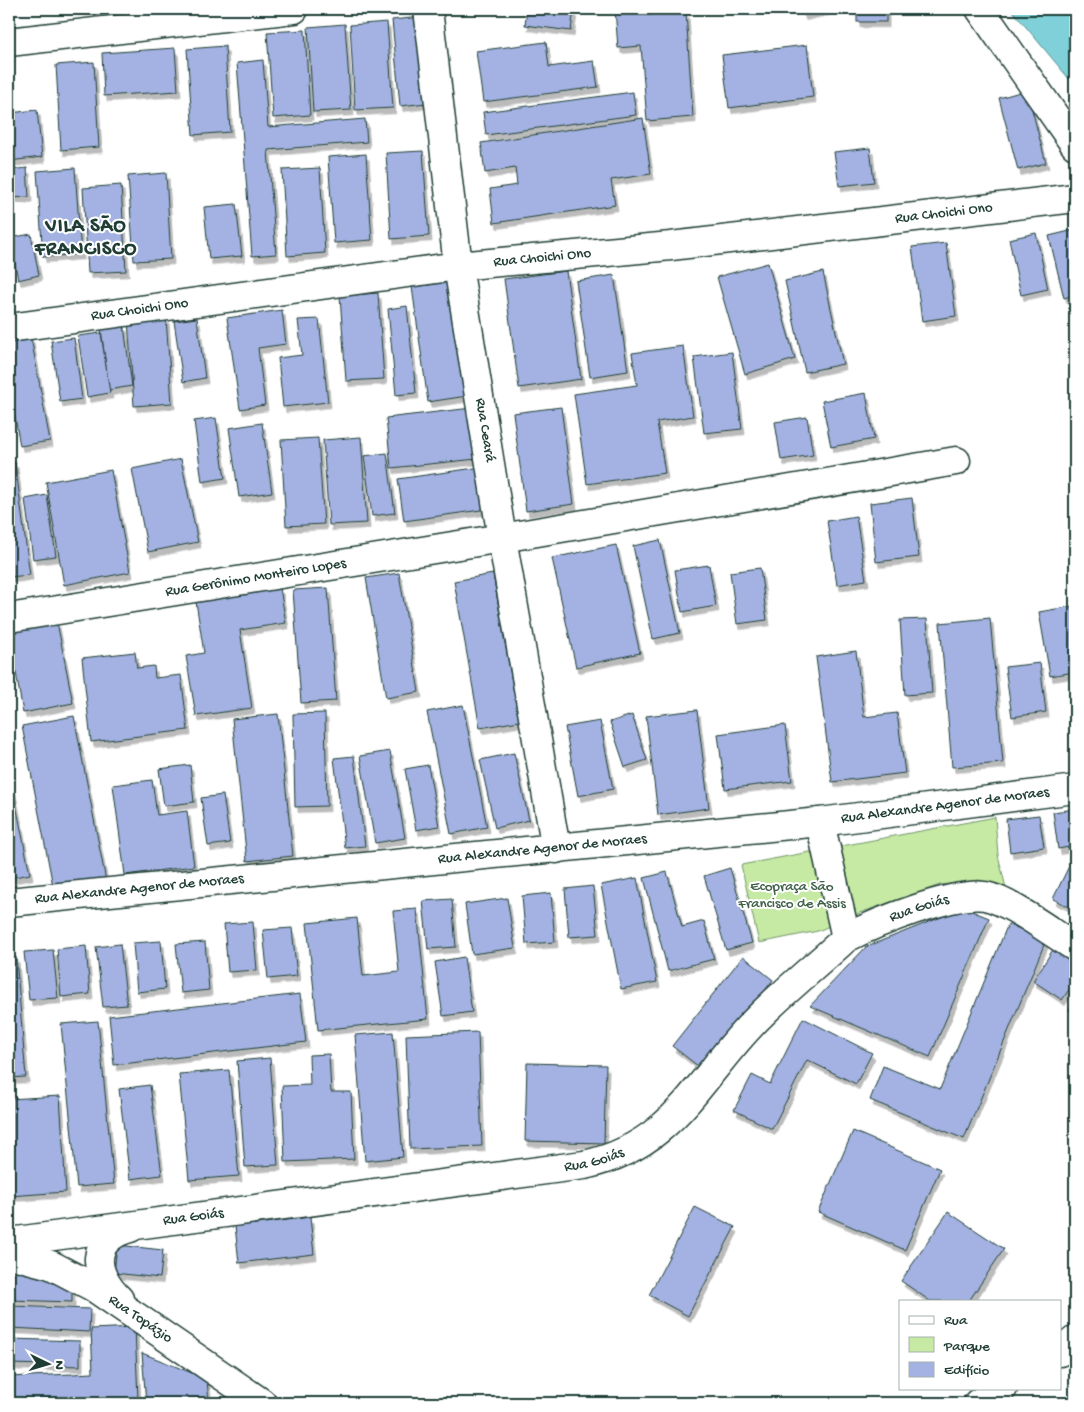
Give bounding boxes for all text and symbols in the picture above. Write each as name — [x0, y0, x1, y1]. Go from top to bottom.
street label: Rua Choichi Ono — [894, 199, 994, 228]
district label: VILA SÃO FRANCISCO — [34, 215, 137, 262]
street label: Rua Choichi Ono — [493, 245, 592, 272]
street label: Rua Choichi Ono — [90, 294, 190, 326]
street label: Rua Ceará — [471, 397, 499, 464]
street label: Rua Gerônimo Monteiro Lopes — [164, 554, 348, 601]
street label: Rua Alexandre Agenor de Moraes — [840, 783, 1051, 828]
street label: Rua Alexandre Agenor de Moraes — [437, 830, 648, 869]
street label: Rua Alexandre Agenor de Moraes — [34, 870, 245, 908]
park label: Ecopraça São Francisco de Assis — [737, 878, 846, 913]
street label: Rua Goiás — [887, 891, 951, 927]
street label: Rua Goiás — [563, 1144, 627, 1177]
street label: Rua Goiás — [162, 1204, 225, 1230]
street label: Rua Topázio — [105, 1291, 176, 1348]
legend — [899, 1300, 1062, 1390]
text: Rua — [944, 1312, 968, 1330]
text: Parque — [943, 1338, 990, 1356]
north arrow — [22, 1340, 72, 1390]
text: N — [50, 1360, 67, 1370]
text: Edifício — [944, 1362, 990, 1380]

